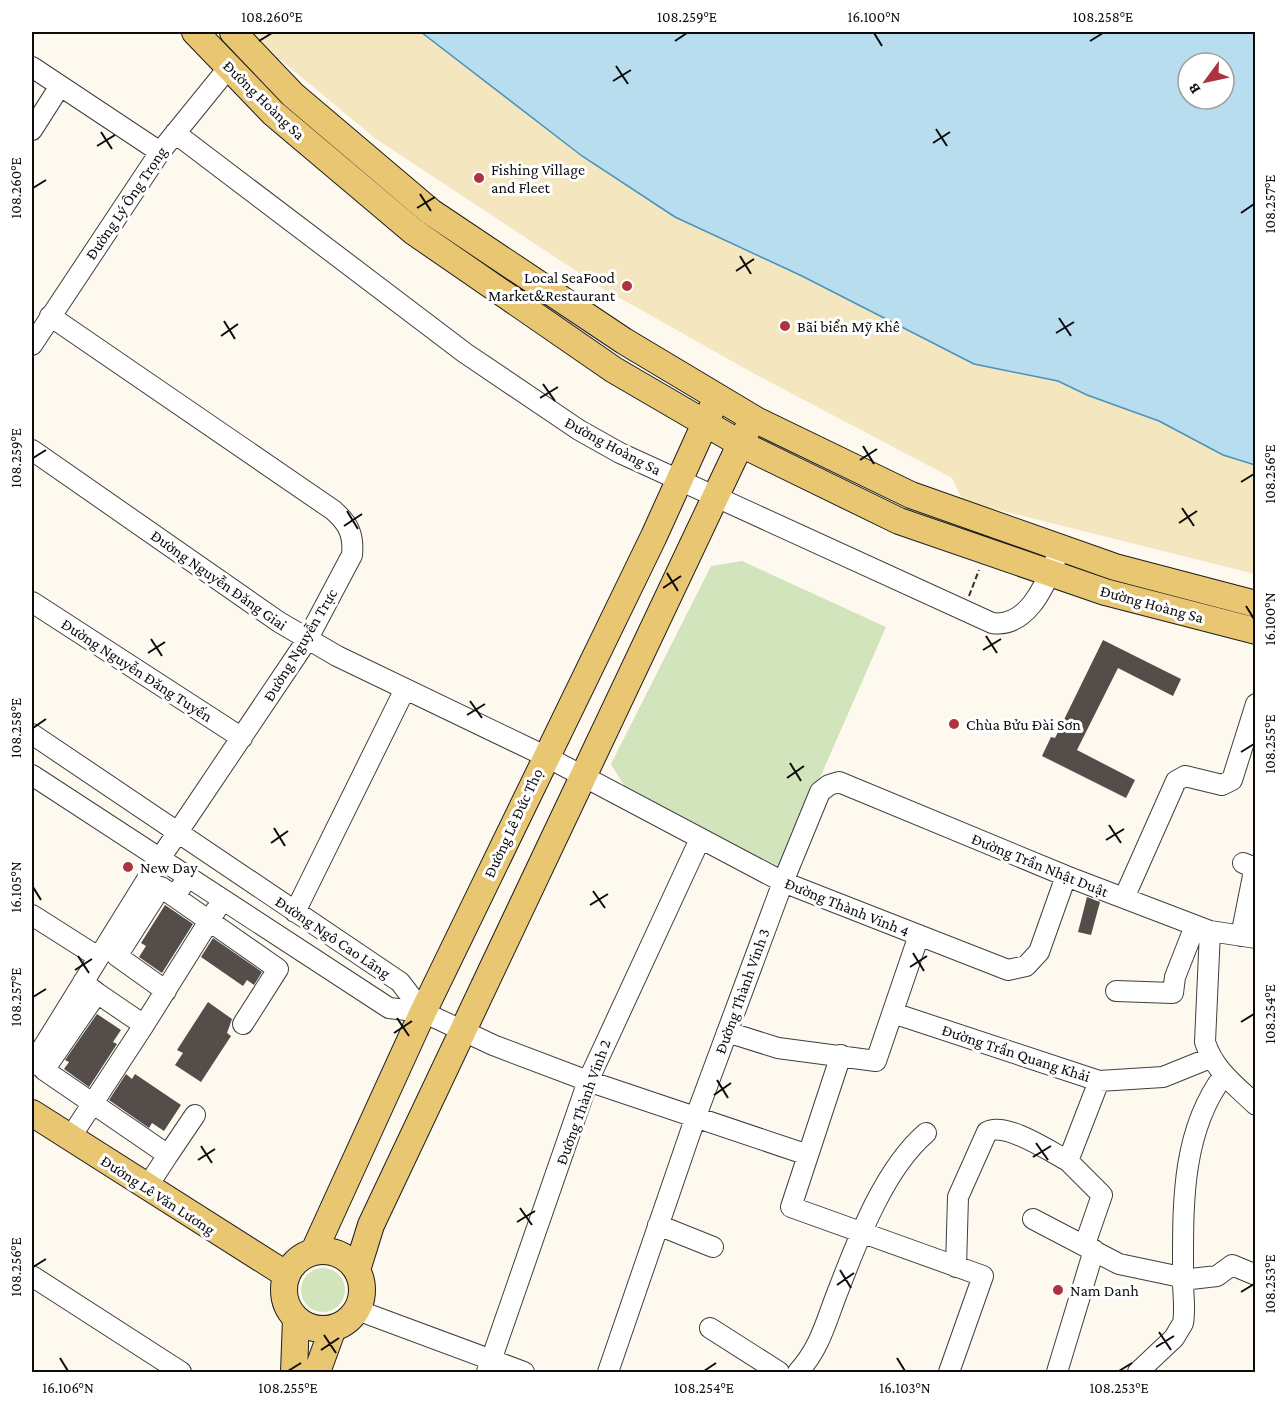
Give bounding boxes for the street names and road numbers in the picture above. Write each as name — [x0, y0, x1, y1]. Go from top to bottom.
street label: Đường Hoàng Sa — [219, 57, 309, 144]
street label: Đường Lý Ông Trọng — [82, 143, 171, 263]
street label: Đường Hoàng Sa — [562, 414, 665, 480]
street label: Đường Nguyễn Đăng Giai — [147, 527, 290, 634]
street label: Đường Hoàng Sa — [1098, 582, 1206, 627]
street label: Đường Nguyễn Trực — [260, 585, 341, 705]
street label: Đường Nguyễn Đăng Tuyến — [58, 615, 216, 726]
street label: Đường Lê Đức Thọ — [480, 766, 547, 881]
street label: Đường Trần Nhật Duật — [969, 830, 1112, 901]
street label: Đường Thành Vinh 4 — [782, 874, 912, 941]
street label: Đường Ngô Cao Lãng — [272, 892, 394, 983]
street label: Đường Thành Vinh 3 — [711, 926, 774, 1056]
street label: Đường Trần Quang Khải — [939, 1021, 1092, 1086]
street label: Đường Thành Vinh 2 — [552, 1037, 615, 1167]
street label: Đường Lê Văn Lương — [97, 1152, 218, 1239]

